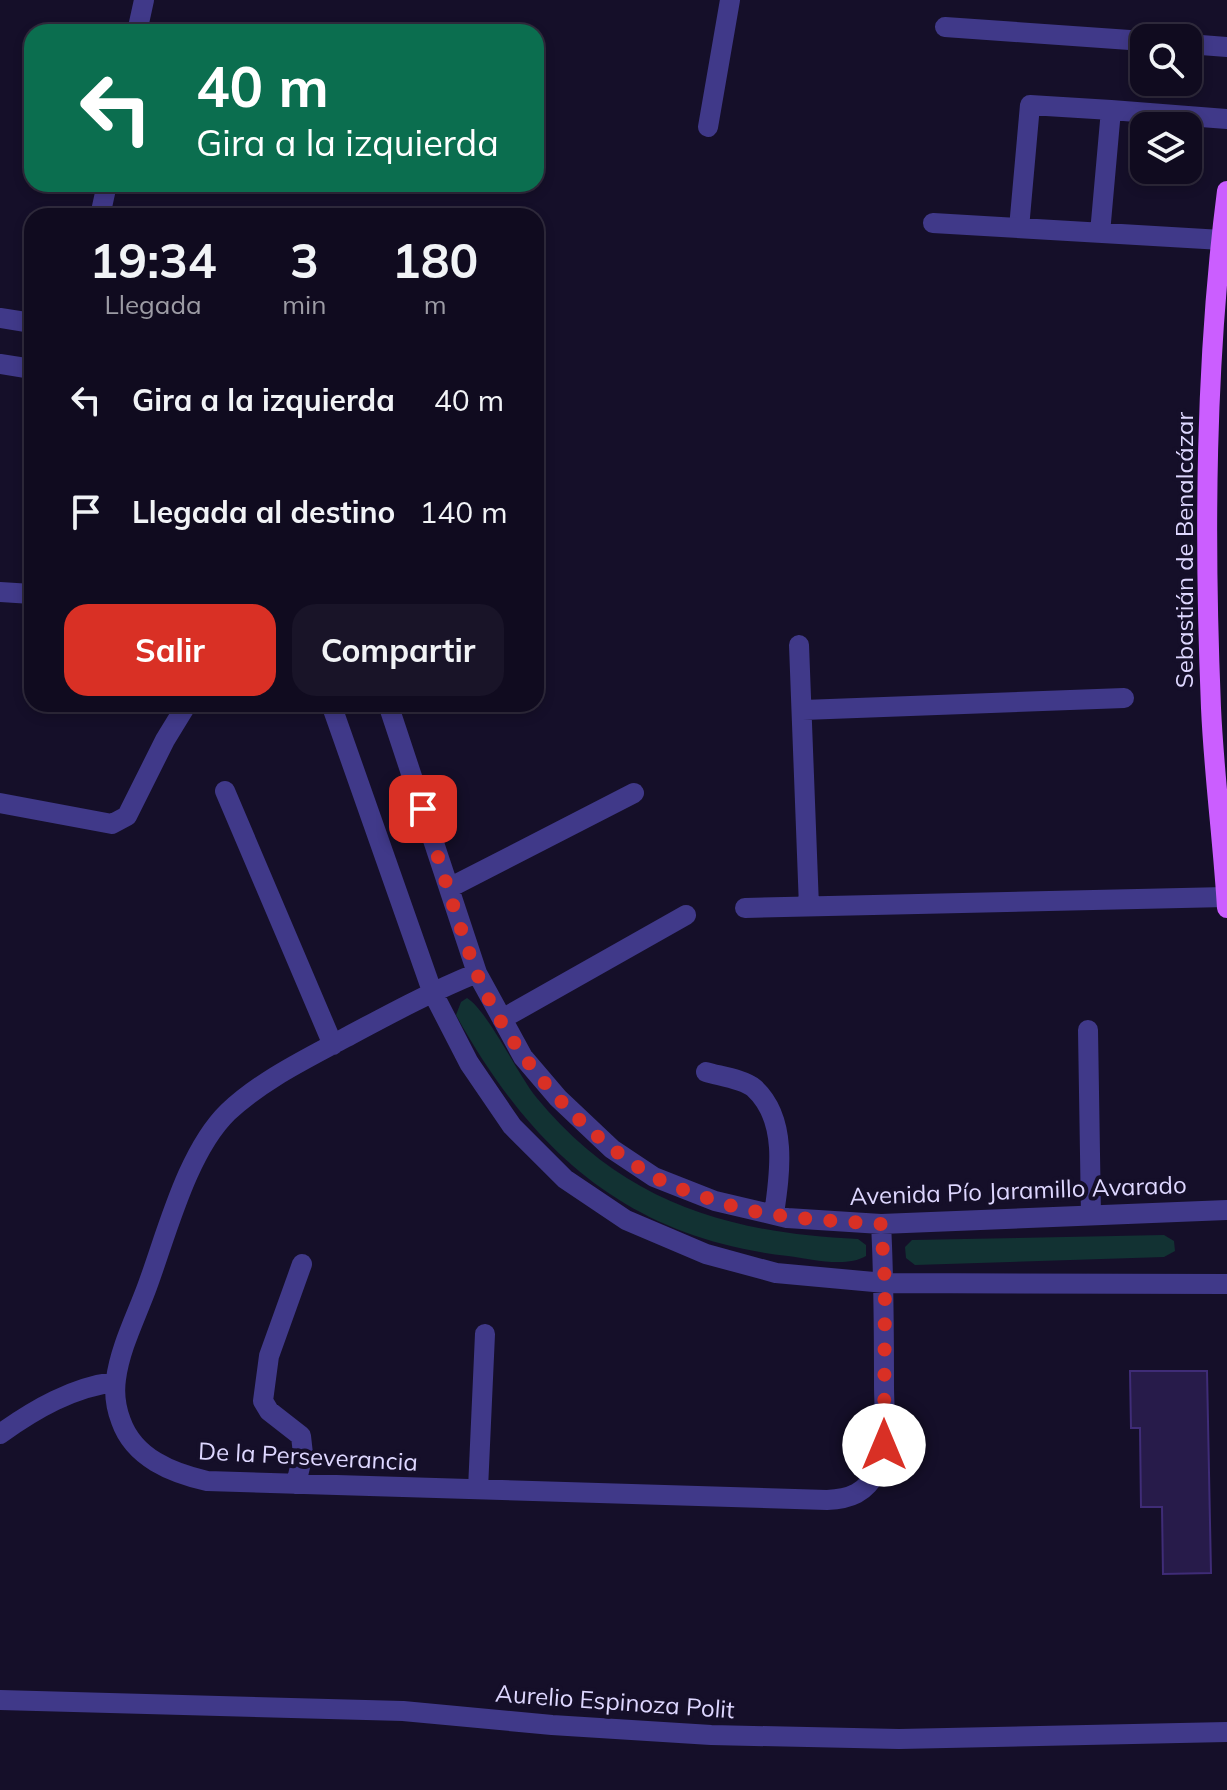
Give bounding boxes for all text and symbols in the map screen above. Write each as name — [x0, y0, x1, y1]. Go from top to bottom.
map controls — [1130, 24, 1202, 184]
button: search — [1130, 24, 1202, 96]
text: 40 m — [196, 51, 329, 121]
icon: left — [64, 56, 168, 160]
button: layers — [1130, 112, 1202, 184]
text: Gira a la izquierda — [196, 120, 499, 165]
text: 19:34 — [90, 230, 217, 290]
text: 3 — [290, 230, 319, 290]
text: 180 — [392, 230, 478, 290]
text: Llegada — [105, 288, 202, 321]
text: min — [282, 288, 326, 321]
text: m — [424, 288, 447, 321]
icon: left — [64, 378, 108, 422]
text: Gira a la izquierda — [132, 381, 395, 419]
text: 40 m — [434, 381, 504, 419]
street label: Sebastián de Benalcázar — [1169, 411, 1199, 688]
icon: arrive — [64, 490, 108, 534]
text: Llegada al destino — [132, 493, 395, 531]
text: 140 m — [419, 493, 508, 531]
button: Salir — [64, 604, 276, 696]
button: Compartir — [292, 604, 504, 696]
pin — [389, 775, 457, 843]
icon: arrive — [401, 787, 445, 831]
street label: Avenida Pío Jaramillo Avarado — [849, 1169, 1187, 1211]
position arrow — [842, 1403, 926, 1487]
street label: De la Perseverancia — [197, 1435, 419, 1477]
street label: Aurelio Espinoza Polit — [494, 1678, 736, 1724]

